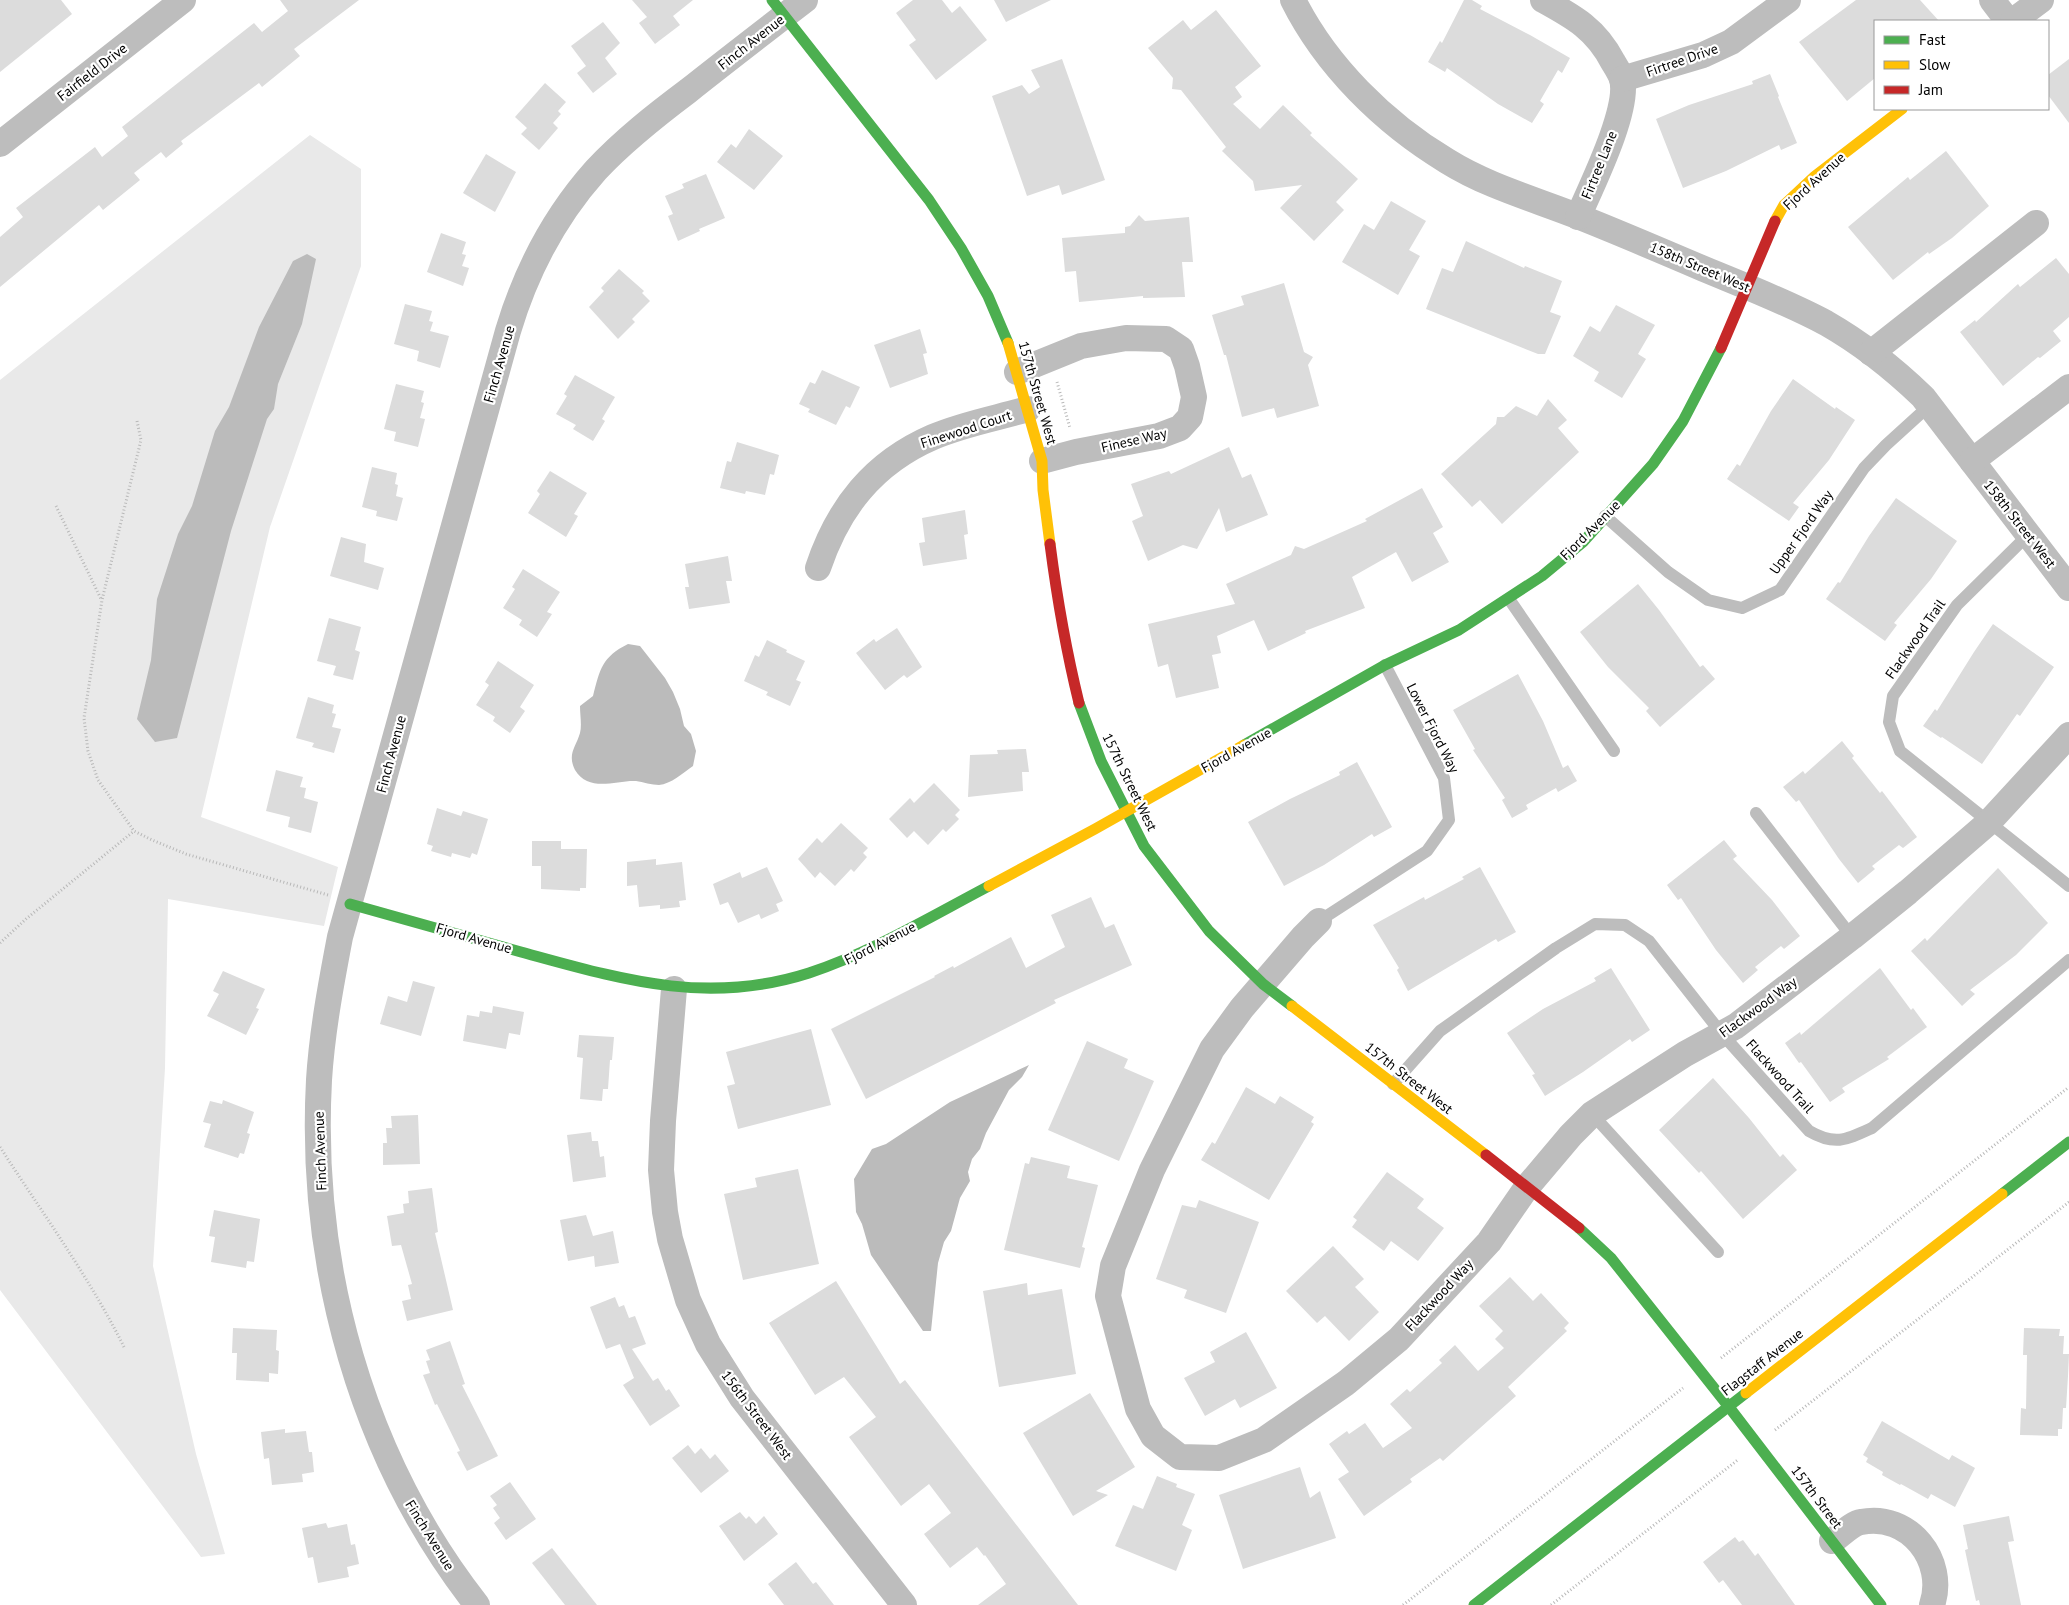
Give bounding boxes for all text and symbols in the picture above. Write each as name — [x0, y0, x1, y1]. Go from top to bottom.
street label: Finch Avenue — [714, 10, 788, 74]
legend — [1874, 20, 2049, 110]
text: Fast — [1919, 30, 1946, 49]
street label: Fairfield Drive — [53, 39, 131, 105]
street label: Firtree Drive — [1644, 39, 1720, 81]
text: Slow — [1919, 55, 1950, 74]
text: Jam — [1918, 80, 1943, 99]
street label: Firtree Lane — [1577, 128, 1621, 202]
street label: Fjord Avenue — [1779, 148, 1849, 214]
street label: 158th Street West — [1647, 238, 1753, 296]
street label: Finch Avenue — [479, 323, 519, 405]
street label: 157th Street West — [1015, 339, 1061, 447]
street label: Finewood Court — [918, 406, 1014, 452]
street label: Finese Way — [1099, 424, 1169, 456]
street label: 158th Street West — [1980, 476, 2060, 572]
street label: Upper Fjord Way — [1765, 486, 1837, 578]
street label: Fjord Avenue — [1556, 496, 1624, 564]
street label: Flackwood Trail — [1881, 596, 1949, 682]
street label: Lower Fjord Way — [1403, 680, 1464, 776]
street label: Finch Avenue — [372, 713, 410, 795]
street label: Fjord Avenue — [1198, 723, 1274, 777]
street label: 157th Street West — [1099, 730, 1162, 834]
street label: Fjord Avenue — [841, 917, 919, 969]
street label: Fjord Avenue — [434, 919, 514, 957]
street label: Flackwood Way — [1716, 972, 1801, 1041]
street label: Flackwood Trail — [1742, 1035, 1818, 1117]
street label: 157th Street West — [1361, 1038, 1457, 1118]
street label: Finch Avenue — [310, 1111, 330, 1191]
street label: Flackwood Way — [1401, 1255, 1477, 1335]
street label: Flagstaff Avenue — [1717, 1324, 1807, 1400]
street label: 156th Street West — [718, 1367, 797, 1463]
street label: 157th Street — [1787, 1462, 1847, 1532]
street label: Finch Avenue — [401, 1496, 459, 1574]

